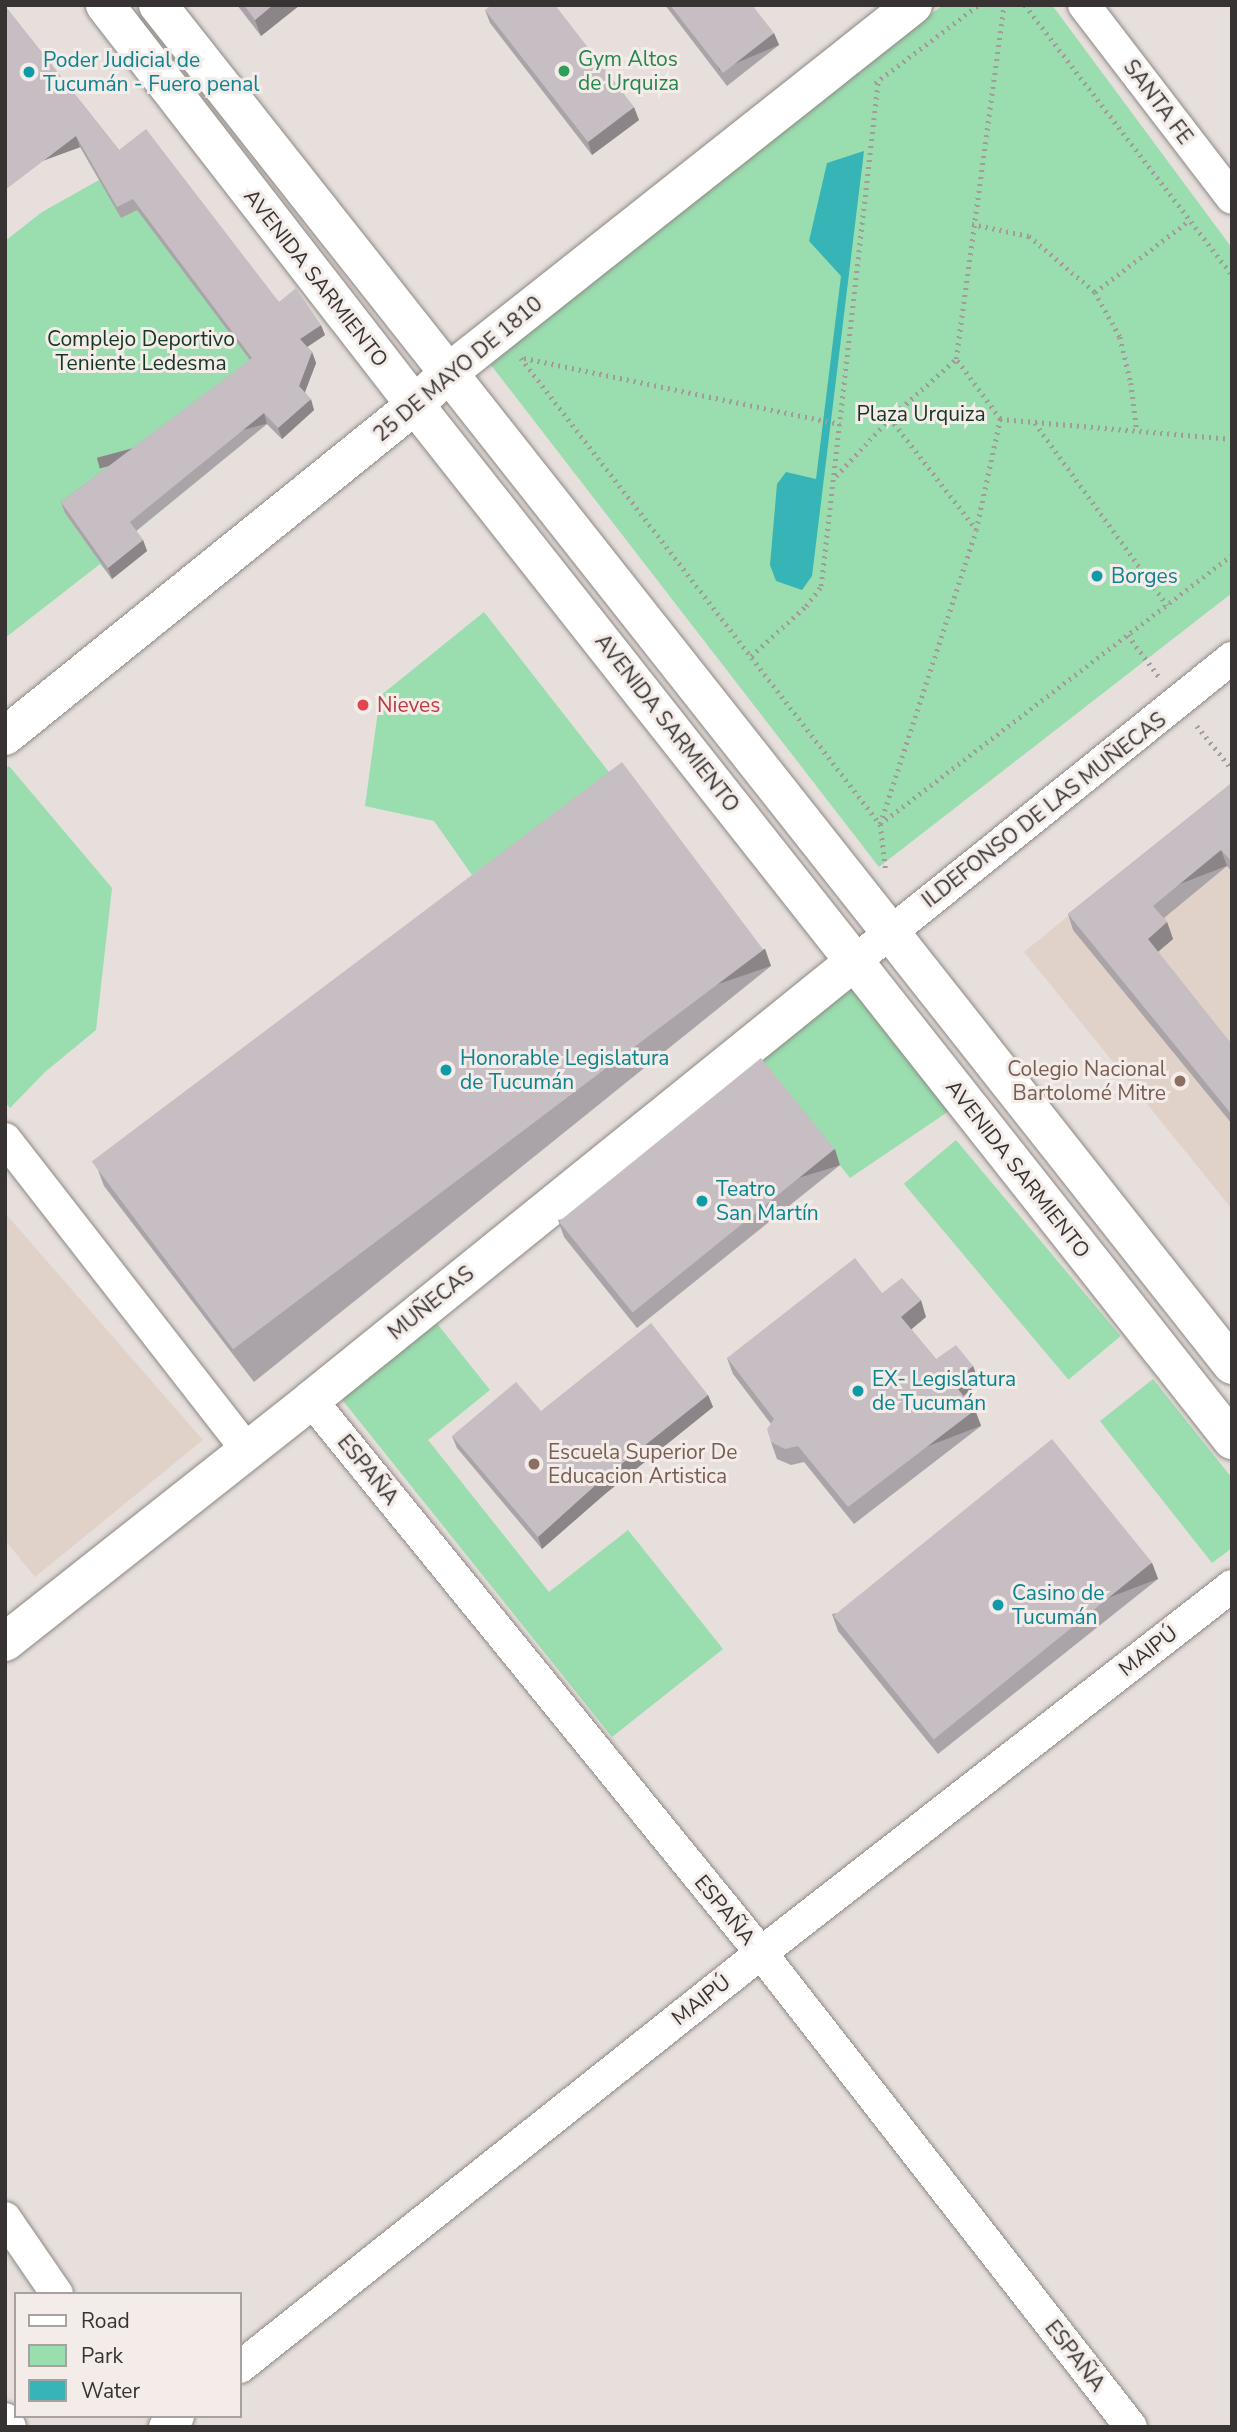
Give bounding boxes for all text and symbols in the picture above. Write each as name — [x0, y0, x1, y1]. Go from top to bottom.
place label: Gym Altos de Urquiza — [578, 46, 679, 96]
place label: Poder Judicial de Tucumán - Fuero penal — [43, 47, 260, 97]
street label: SANTA FE — [1118, 55, 1198, 149]
marker: Gym Altos de Urquiza — [556, 63, 572, 79]
marker: Poder Judicial de Tucumán - Fuero penal — [21, 64, 37, 80]
street label: AVENIDA SARMIENTO — [239, 184, 393, 372]
street label: 25 DE MAYO DE 1810 — [369, 291, 547, 447]
park label: Complejo Deportivo Teniente Ledesma — [47, 326, 235, 376]
park label: Plaza Urquiza — [856, 401, 986, 427]
place label: Borges — [1111, 563, 1178, 589]
marker: Borges — [1089, 568, 1105, 584]
street label: AVENIDA SARMIENTO — [590, 629, 744, 817]
place label: Nieves — [377, 692, 440, 718]
marker: Nieves — [355, 697, 371, 713]
street label: ILDEFONSO DE LAS MUÑECAS — [917, 707, 1171, 913]
place label: Honorable Legislatura de Tucumán — [460, 1045, 669, 1095]
place label: Colegio Nacional Bartolomé Mitre — [1007, 1056, 1166, 1106]
marker: Honorable Legislatura de Tucumán — [438, 1062, 454, 1078]
marker: Colegio Nacional Bartolomé Mitre — [1172, 1073, 1188, 1089]
street label: AVENIDA SARMIENTO — [941, 1075, 1095, 1263]
place label: Teatro San Martín — [716, 1176, 819, 1226]
marker: Teatro San Martín — [694, 1193, 710, 1209]
street label: MUÑECAS — [383, 1261, 479, 1345]
place label: EX- Legislatura de Tucumán — [872, 1366, 1016, 1416]
marker: EX- Legislatura de Tucumán — [850, 1383, 866, 1399]
street label: ESPAÑA — [332, 1430, 404, 1510]
place label: Escuela Superior De Educacion Artistica — [548, 1439, 737, 1489]
marker: Escuela Superior De Educacion Artistica — [526, 1456, 542, 1472]
place label: Casino de Tucumán — [1012, 1580, 1104, 1630]
marker: Casino de Tucumán — [990, 1597, 1006, 1613]
street label: MAIPÚ — [1114, 1620, 1182, 1682]
street label: ESPAÑA — [689, 1870, 761, 1950]
street label: MAIPÚ — [667, 1969, 735, 2031]
legend — [14, 2292, 242, 2418]
text: Road — [81, 2307, 130, 2335]
street label: ESPAÑA — [1040, 2316, 1110, 2396]
text: Park — [81, 2342, 123, 2370]
text: Water — [81, 2377, 140, 2405]

